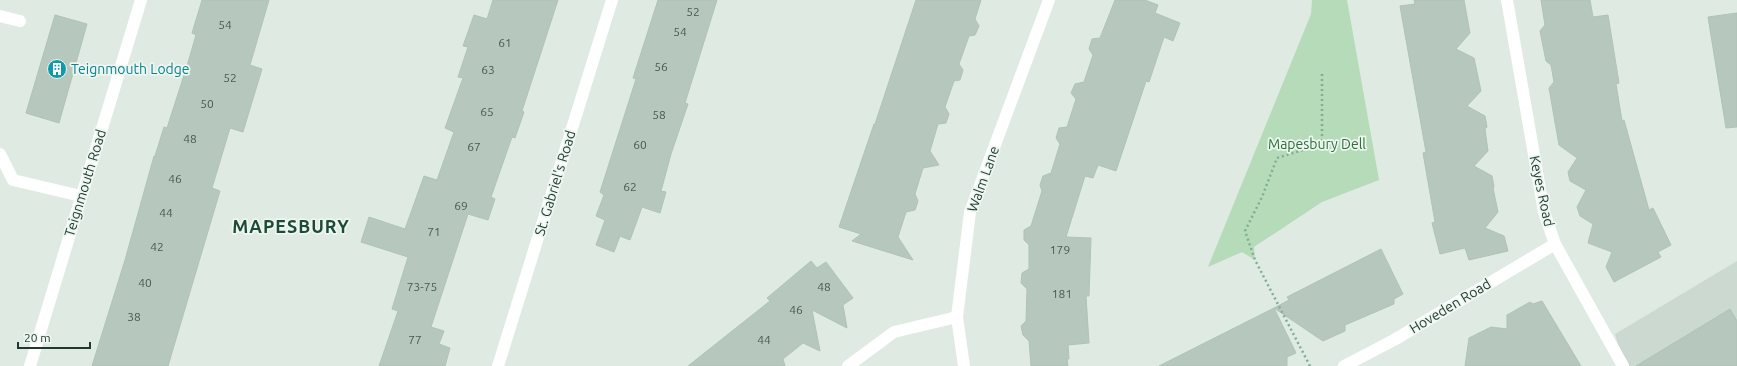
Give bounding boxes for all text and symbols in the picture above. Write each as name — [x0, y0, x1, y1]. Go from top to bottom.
house number: 52 — [686, 5, 700, 18]
house number: 54 — [218, 18, 232, 31]
house number: 54 — [673, 25, 687, 38]
house number: 61 — [498, 36, 512, 49]
building icon: Teignmouth Lodge — [46, 58, 68, 80]
house number: 56 — [654, 60, 668, 73]
place label: Teignmouth Lodge — [71, 61, 190, 77]
house number: 63 — [481, 63, 495, 76]
house number: 52 — [223, 71, 237, 84]
house number: 50 — [200, 97, 214, 110]
house number: 65 — [480, 105, 494, 118]
house number: 58 — [652, 108, 666, 121]
street label: Teignmouth Road — [61, 127, 109, 239]
street label: St. Gabriel's Road — [531, 128, 579, 238]
house number: 48 — [183, 132, 197, 145]
park label: Mapesbury Dell — [1268, 136, 1366, 152]
house number: 60 — [633, 138, 647, 151]
house number: 67 — [467, 140, 481, 153]
street label: Walm Lane — [964, 144, 1002, 214]
street label: Keyes Road — [1527, 154, 1557, 228]
house number: 46 — [168, 172, 182, 185]
house number: 62 — [623, 180, 637, 193]
house number: 69 — [454, 199, 468, 212]
house number: 44 — [159, 206, 173, 219]
district label: MAPESBURY — [232, 216, 350, 236]
house number: 71 — [427, 225, 441, 238]
house number: 42 — [150, 240, 164, 253]
house number: 179 — [1050, 243, 1070, 256]
street label: Hoveden Road — [1407, 275, 1493, 337]
house number: 40 — [138, 276, 152, 289]
house number: 73-75 — [407, 280, 437, 293]
house number: 48 — [817, 280, 831, 293]
house number: 181 — [1052, 287, 1072, 300]
house number: 46 — [789, 303, 803, 316]
house number: 38 — [127, 310, 141, 323]
scale bar — [18, 324, 90, 350]
text: 20 m — [24, 331, 51, 344]
house number: 77 — [408, 333, 422, 346]
house number: 44 — [757, 333, 771, 346]

